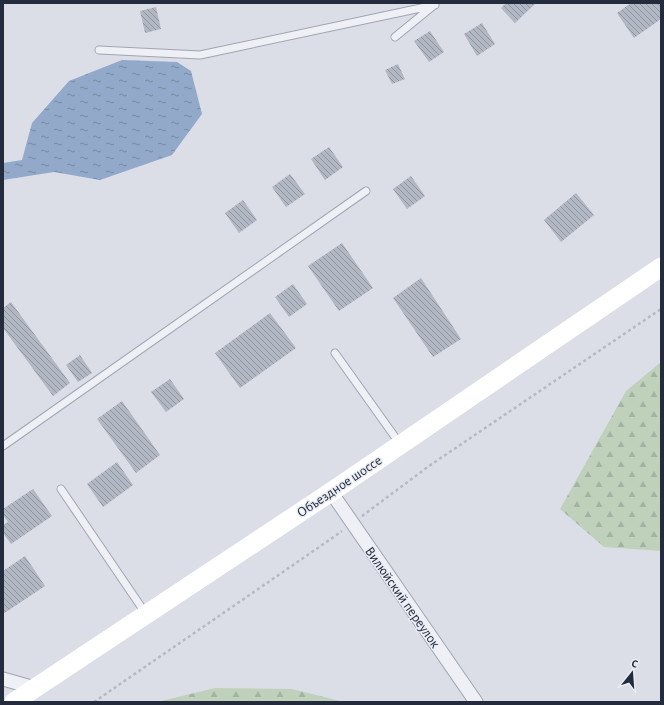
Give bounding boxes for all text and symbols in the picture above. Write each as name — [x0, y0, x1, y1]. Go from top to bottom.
street label: Объездное шоссе — [295, 453, 385, 520]
street label: Вилюйский переулок — [362, 544, 443, 651]
north arrow — [612, 653, 652, 693]
text: С — [630, 658, 639, 670]

